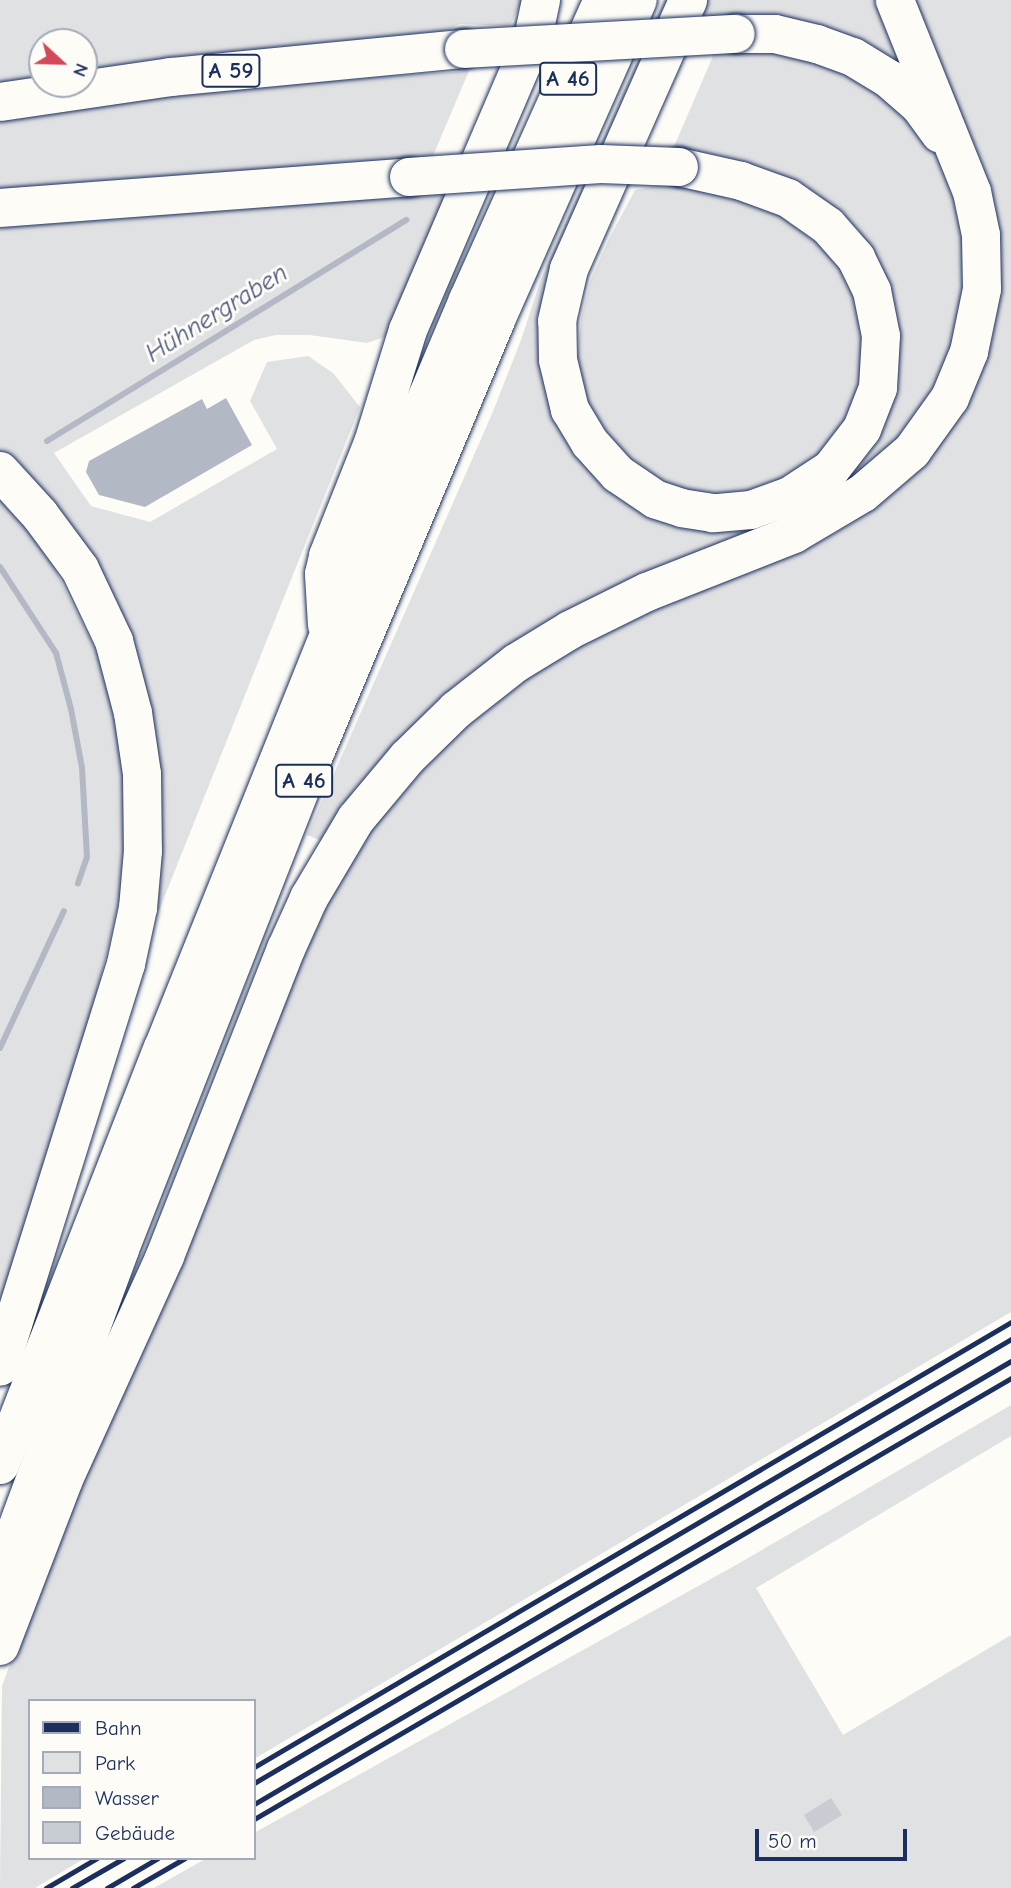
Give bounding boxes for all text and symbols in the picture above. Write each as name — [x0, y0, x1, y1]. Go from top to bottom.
north arrow — [28, 28, 98, 98]
road number: A 59 — [201, 52, 261, 90]
text: N — [68, 60, 93, 80]
road number: A 46 — [538, 60, 598, 99]
water label: Hühnergraben — [140, 258, 294, 370]
road number: A 46 — [274, 762, 334, 800]
legend — [28, 1699, 256, 1860]
text: Bahn — [95, 1716, 142, 1740]
text: Park — [95, 1751, 135, 1775]
text: Wasser — [95, 1786, 159, 1810]
scale bar — [759, 1814, 911, 1858]
text: Gebäude — [95, 1821, 175, 1845]
text: 50 m — [768, 1829, 817, 1853]

